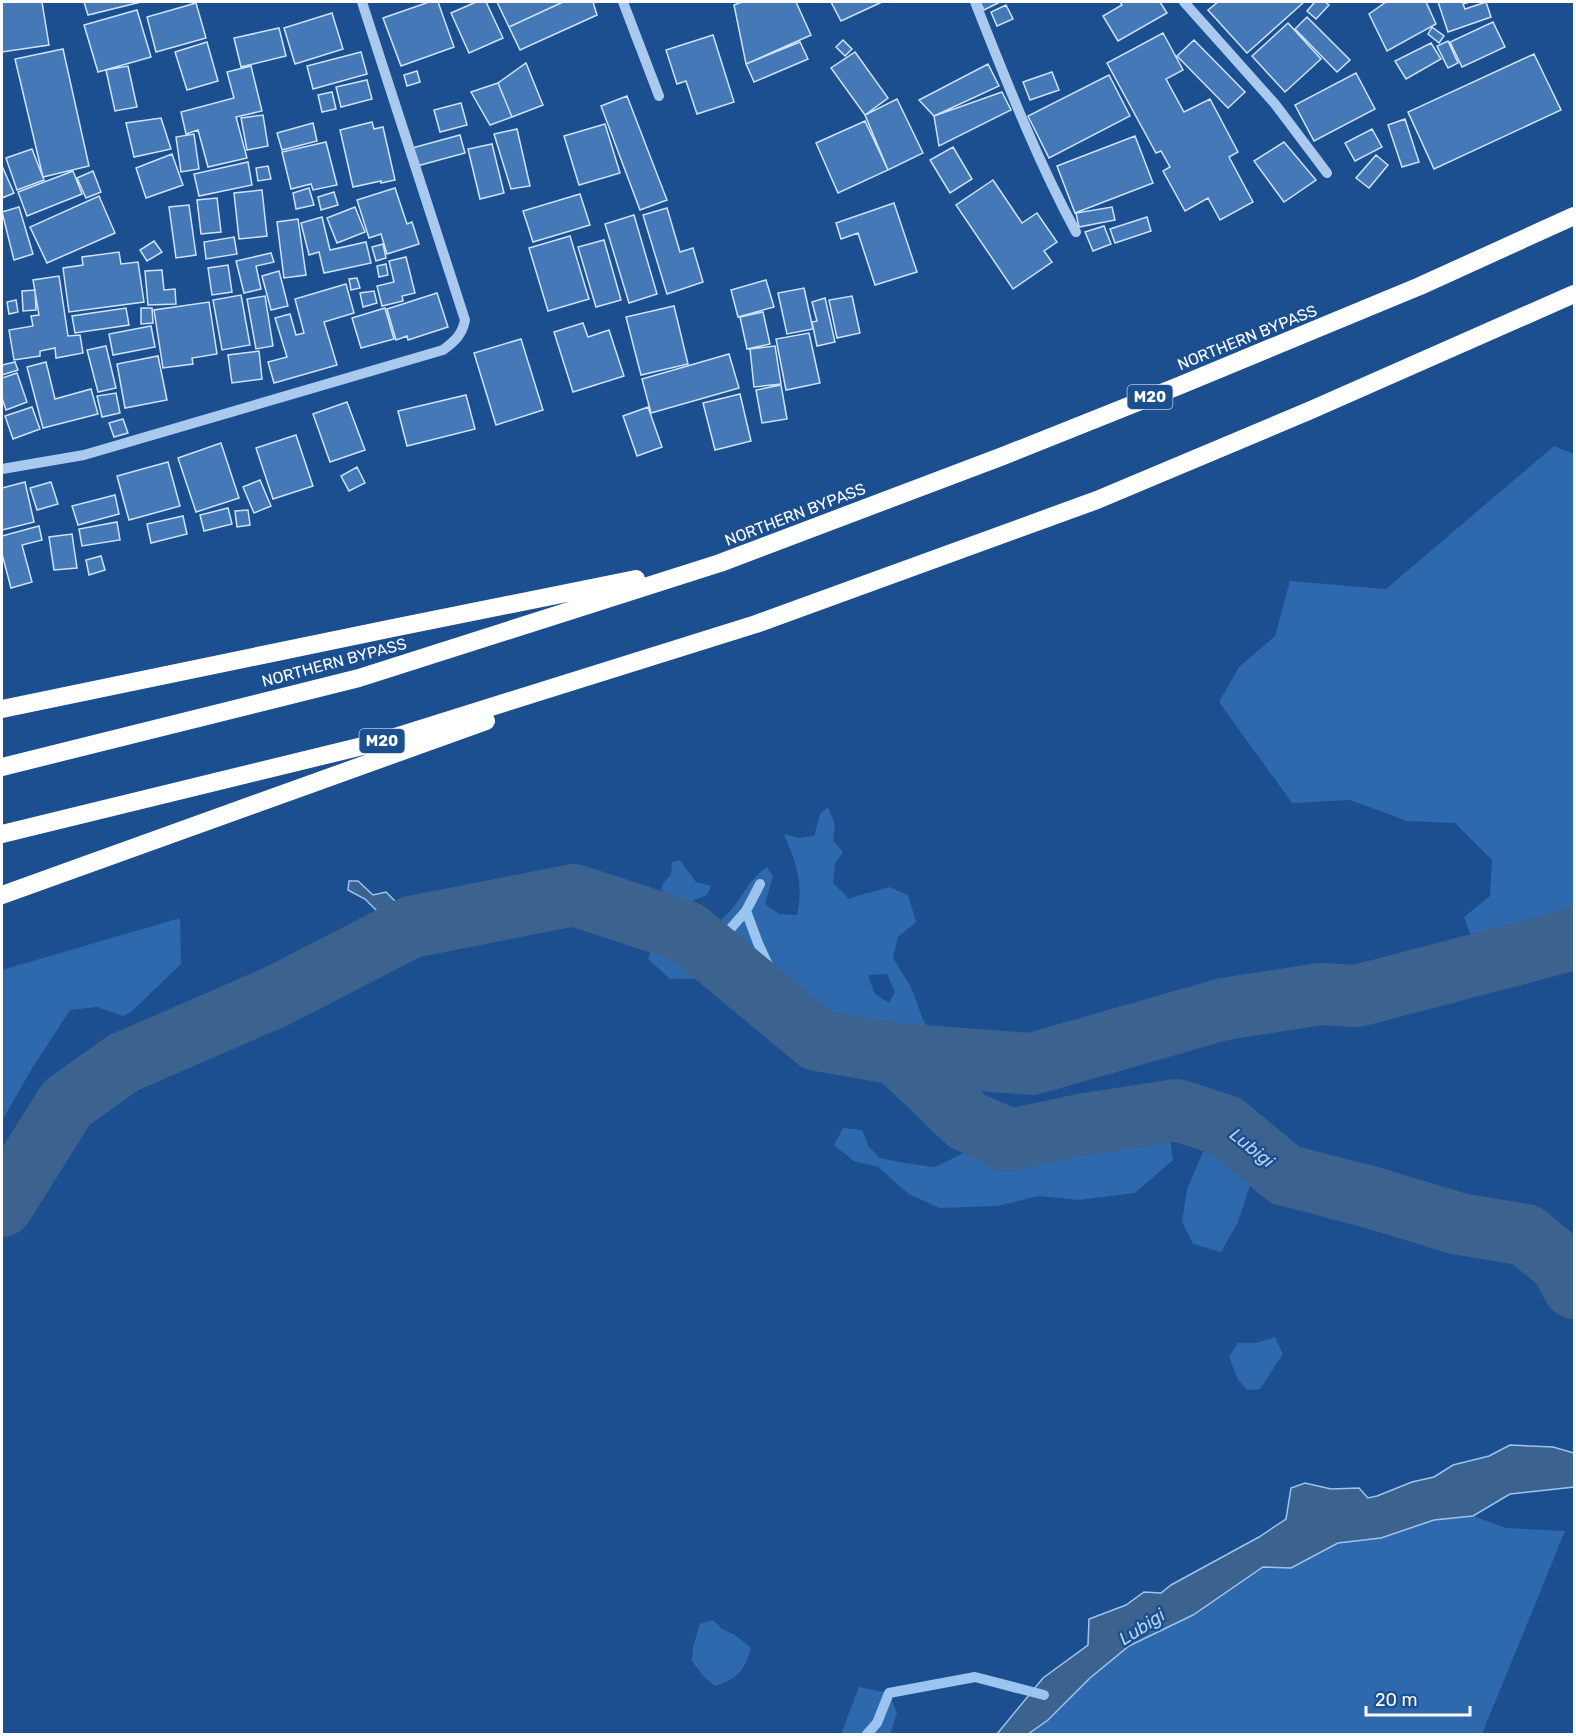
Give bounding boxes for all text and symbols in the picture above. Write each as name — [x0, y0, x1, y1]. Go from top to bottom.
street label: NORTHERN BYPASS — [1175, 301, 1320, 374]
road number: M20 — [1128, 385, 1172, 409]
street label: NORTHERN BYPASS — [722, 479, 868, 550]
street label: NORTHERN BYPASS — [260, 634, 409, 691]
road number: M20 — [360, 729, 404, 753]
water label: Lubigi — [1225, 1123, 1279, 1173]
water label: Lubigi — [1115, 1604, 1170, 1650]
scale bar — [1366, 1679, 1470, 1717]
text: 20 m — [1375, 1689, 1417, 1711]

